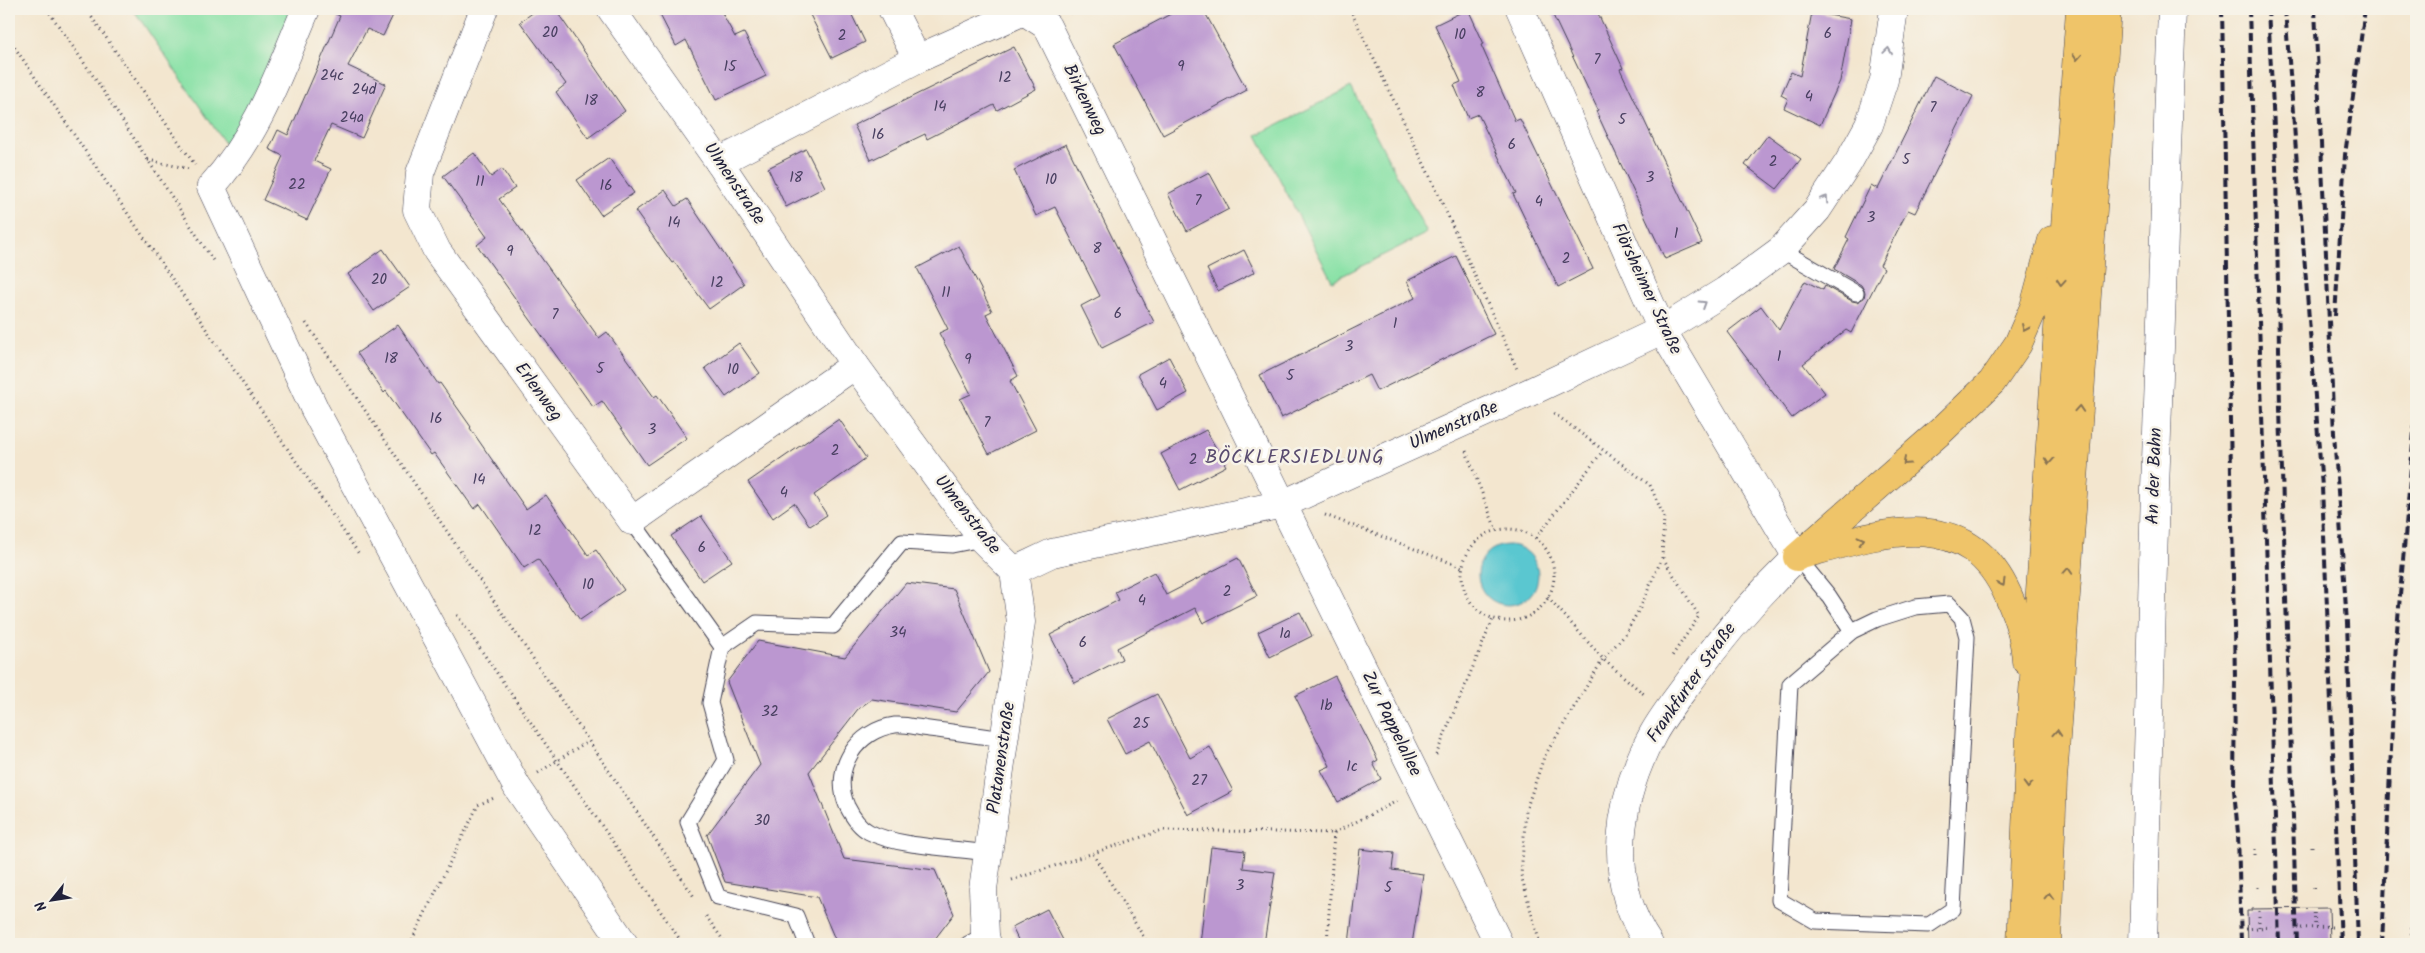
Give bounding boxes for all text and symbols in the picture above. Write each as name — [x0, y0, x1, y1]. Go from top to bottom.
house number: 20 — [542, 21, 559, 45]
house number: 6 — [1824, 22, 1832, 46]
house number: 10 — [1454, 23, 1467, 47]
house number: 2 — [838, 24, 846, 48]
one-way arrow — [1882, 47, 1892, 56]
house number: 7 — [1594, 48, 1602, 72]
one-way arrow — [2071, 54, 2082, 62]
house number: 15 — [724, 55, 737, 79]
house number: 9 — [1177, 55, 1185, 79]
street label: Birkenweg — [1054, 59, 1114, 141]
house number: 24c — [320, 64, 344, 88]
house number: 12 — [998, 66, 1012, 90]
house number: 24d — [352, 78, 377, 102]
house number: 8 — [1475, 81, 1485, 105]
house number: 4 — [1805, 85, 1813, 109]
house number: 18 — [584, 89, 599, 113]
house number: 14 — [934, 95, 946, 119]
house number: 7 — [1930, 96, 1938, 120]
house number: 24a — [340, 106, 364, 130]
house number: 5 — [1618, 108, 1627, 132]
house number: 16 — [871, 123, 885, 147]
house number: 6 — [1508, 133, 1516, 157]
street label: Ulmenstraße — [695, 137, 773, 231]
house number: 5 — [1902, 148, 1911, 172]
house number: 2 — [1769, 150, 1777, 174]
house number: 18 — [789, 166, 804, 190]
house number: 3 — [1646, 166, 1655, 190]
house number: 10 — [1045, 168, 1058, 192]
house number: 11 — [475, 170, 485, 194]
house number: 22 — [288, 173, 306, 197]
house number: 16 — [599, 174, 613, 198]
house number: 7 — [1195, 189, 1203, 213]
house number: 4 — [1535, 190, 1543, 214]
one-way arrow — [1819, 195, 1828, 205]
house number: 3 — [1867, 206, 1876, 230]
house number: 14 — [668, 211, 680, 235]
street label: Flörsheimer Straße — [1603, 218, 1689, 360]
house number: 1 — [1674, 222, 1679, 246]
house number: 8 — [1092, 237, 1102, 261]
house number: 9 — [506, 240, 514, 264]
house number: 2 — [1562, 247, 1570, 271]
house number: 20 — [371, 268, 388, 292]
house number: 12 — [710, 271, 724, 295]
one-way arrow — [2056, 278, 2067, 286]
house number: 11 — [941, 281, 951, 305]
one-way arrow — [1698, 301, 1707, 311]
house number: 6 — [1114, 302, 1122, 326]
house number: 7 — [552, 303, 560, 327]
house number: 1 — [1393, 312, 1398, 336]
one-way arrow — [2020, 323, 2031, 332]
house number: 3 — [1345, 335, 1354, 359]
house number: 1 — [1777, 345, 1782, 369]
house number: 18 — [384, 347, 399, 371]
house number: 9 — [964, 348, 972, 372]
street label: Erlenweg — [506, 356, 570, 428]
house number: 5 — [596, 357, 605, 381]
house number: 10 — [727, 358, 740, 382]
house number: 5 — [1286, 364, 1295, 388]
house number: 4 — [1159, 372, 1167, 396]
street label: Ulmenstraße — [1405, 393, 1503, 459]
one-way arrow — [2074, 405, 2085, 413]
house number: 16 — [429, 407, 443, 431]
house number: 7 — [984, 411, 992, 435]
house number: 3 — [648, 418, 657, 442]
street label: An der Bahn — [2139, 427, 2171, 525]
house number: 2 — [831, 439, 839, 463]
district label: BÖCKLERSIEDLUNG — [1205, 443, 1385, 473]
house number: 2 — [1189, 448, 1197, 472]
one-way arrow — [1902, 456, 1911, 465]
one-way arrow — [2043, 457, 2054, 465]
house number: 14 — [473, 468, 485, 492]
street label: Ulmenstraße — [926, 469, 1008, 561]
house number: 4 — [780, 481, 788, 505]
house number: 12 — [528, 519, 542, 543]
one-way arrow — [1856, 535, 1864, 545]
house number: 6 — [698, 536, 706, 560]
one-way arrow — [2063, 567, 2074, 575]
house number: 10 — [582, 573, 595, 597]
one-way arrow — [1996, 578, 2006, 587]
house number: 2 — [1223, 580, 1231, 604]
house number: 4 — [1138, 589, 1146, 613]
street label: Frankfurter Straße — [1640, 617, 1744, 749]
house number: 34 — [890, 621, 906, 645]
house number: 1a — [1279, 622, 1291, 646]
house number: 6 — [1079, 631, 1087, 655]
street label: Zur Pappelallee — [1353, 666, 1429, 782]
house number: 1b — [1320, 694, 1332, 718]
house number: 32 — [761, 700, 779, 724]
street label: Platanenstraße — [980, 700, 1024, 816]
house number: 25 — [1133, 712, 1150, 736]
one-way arrow — [2051, 729, 2062, 737]
house number: 1c — [1346, 755, 1358, 779]
house number: 27 — [1191, 769, 1208, 793]
one-way arrow — [2022, 781, 2033, 789]
house number: 30 — [754, 809, 771, 833]
house number: 3 — [1236, 874, 1245, 898]
north arrow — [28, 876, 78, 926]
house number: 5 — [1384, 876, 1393, 900]
one-way arrow — [2044, 891, 2054, 899]
text: N — [30, 897, 53, 915]

